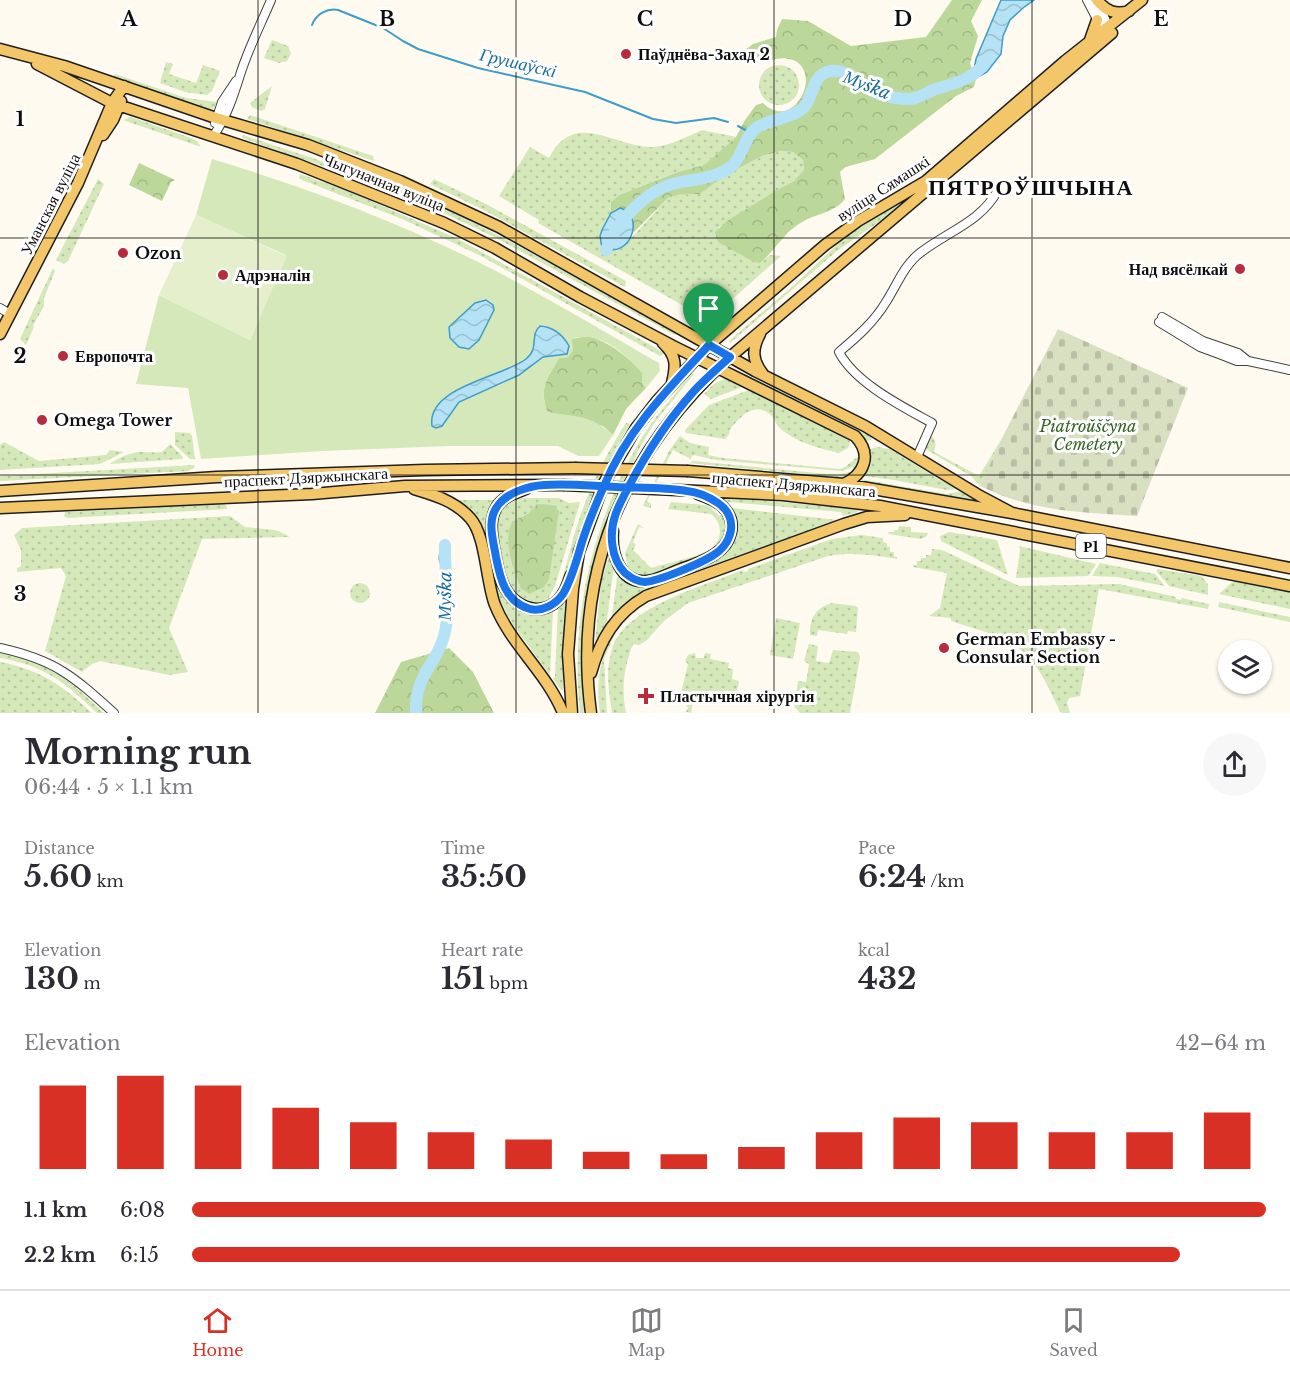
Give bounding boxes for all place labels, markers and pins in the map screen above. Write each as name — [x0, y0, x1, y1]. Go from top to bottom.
place label: Паўднёва-Захад 2 — [638, 44, 770, 64]
marker: Паўднёва-Захад 2 — [619, 47, 633, 61]
place label: Ozon — [135, 243, 182, 263]
marker: Ozon — [116, 246, 130, 260]
place label: Над вясёлкай — [1129, 259, 1228, 279]
marker: Над вясёлкай — [1233, 262, 1247, 276]
place label: Адрэналін — [235, 265, 310, 285]
marker: Адрэналін — [216, 268, 230, 282]
pin — [683, 283, 734, 345]
place label: Европочта — [75, 346, 153, 366]
marker: Европочта — [56, 349, 70, 363]
place label: Omega Tower — [54, 410, 172, 430]
marker: Omega Tower — [35, 413, 49, 427]
place label: German Embassy - Consular Section — [956, 629, 1116, 667]
marker: German Embassy - Consular Section — [937, 641, 951, 655]
place label: Пластычная хірургія — [660, 686, 815, 706]
marker: Пластычная хірургія — [637, 687, 655, 705]

